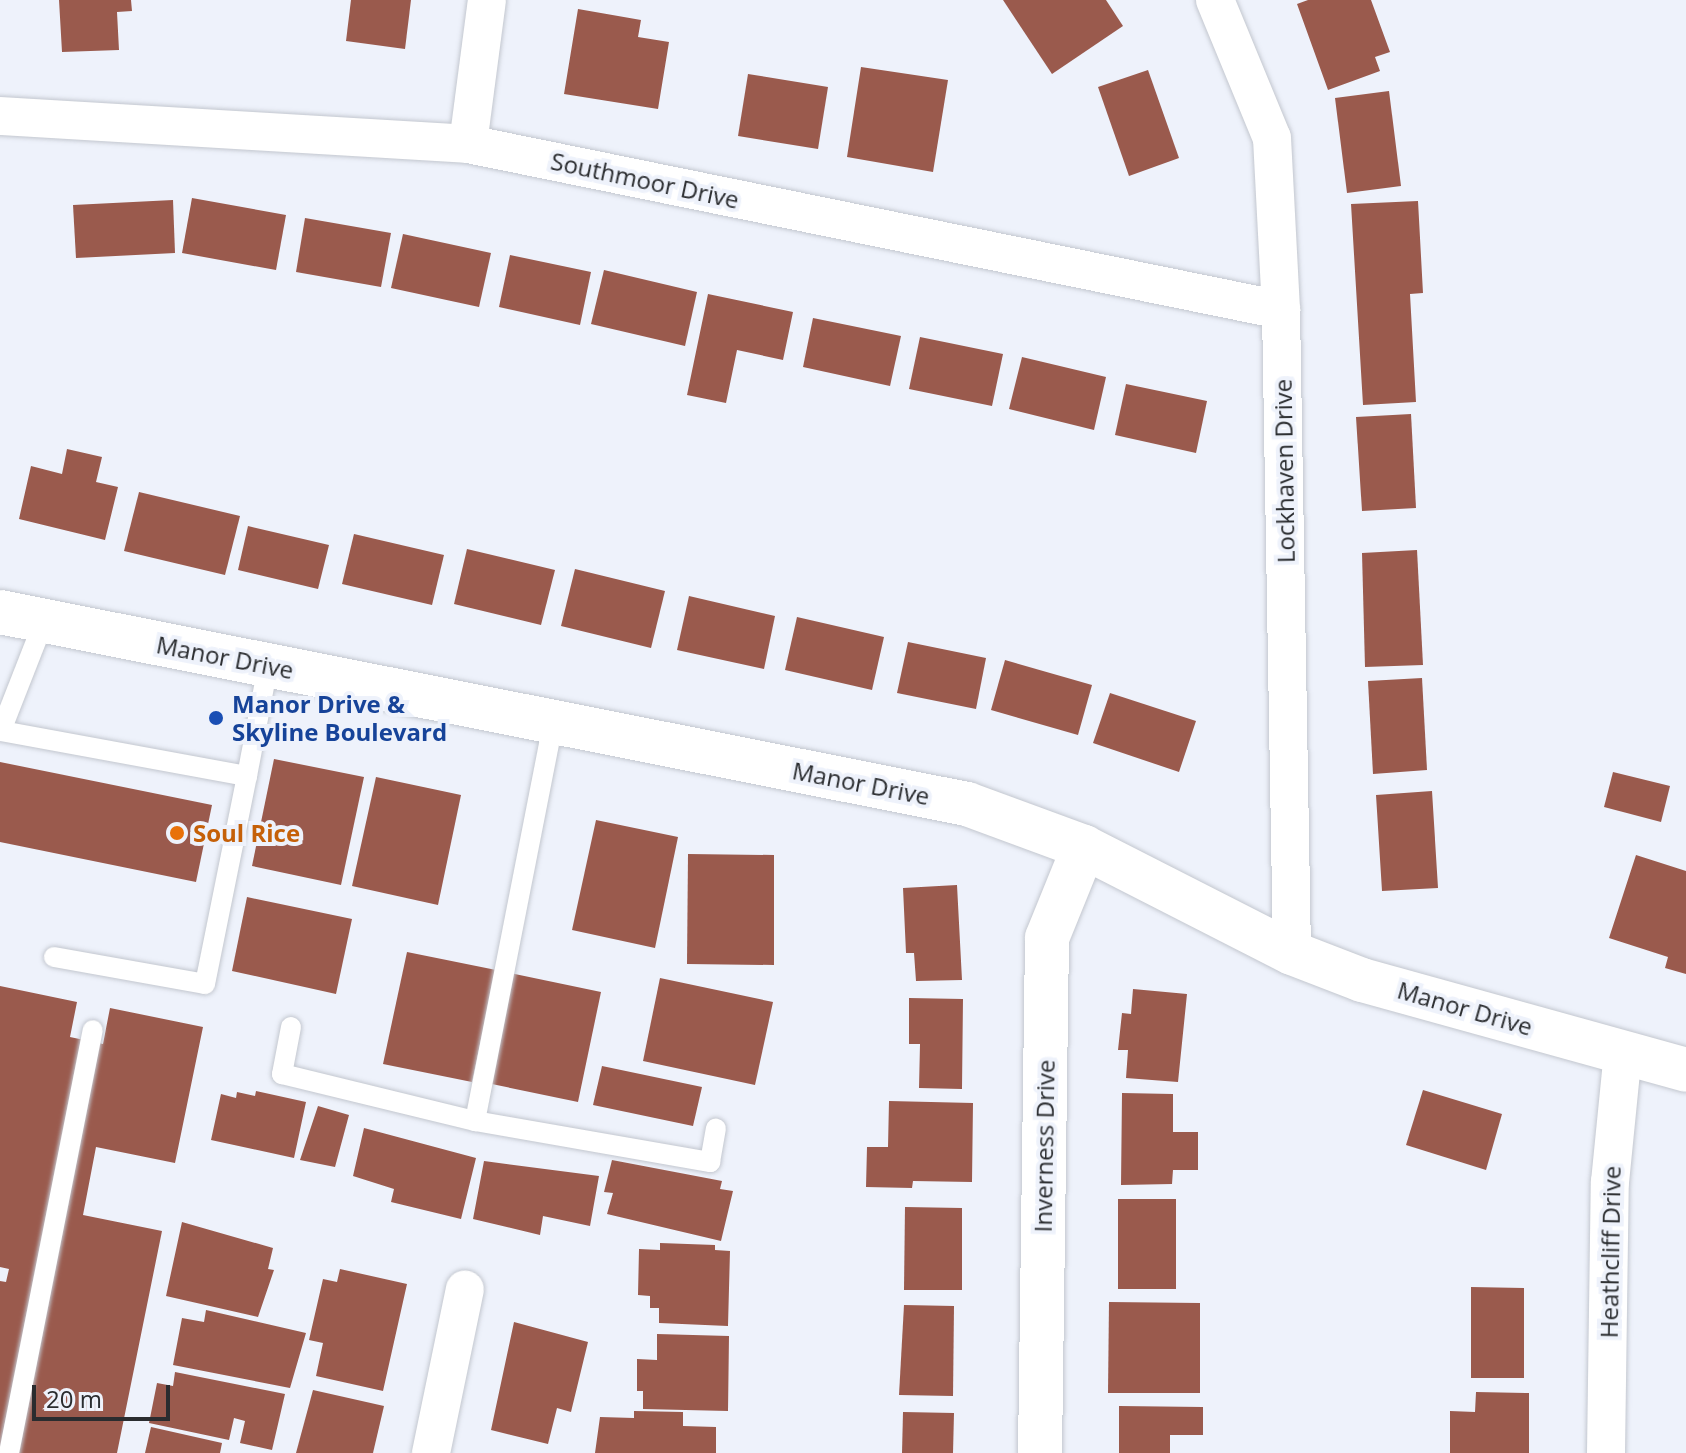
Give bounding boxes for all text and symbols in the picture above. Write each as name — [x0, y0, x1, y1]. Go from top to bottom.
street label: Southmoor Drive — [548, 146, 742, 214]
street label: Lockhaven Drive — [1268, 379, 1300, 563]
street label: Manor Drive — [154, 630, 296, 684]
place label: Manor Drive & Skyline Boulevard — [232, 690, 447, 746]
marker: Manor Drive & Skyline Boulevard — [207, 709, 225, 727]
street label: Manor Drive — [790, 756, 932, 810]
place label: Soul Rice — [193, 819, 300, 847]
marker: Soul Rice — [168, 824, 186, 842]
street label: Manor Drive — [1394, 975, 1536, 1041]
street label: Inverness Drive — [1028, 1059, 1060, 1233]
street label: Heathcliff Drive — [1594, 1166, 1626, 1338]
scale bar — [36, 1369, 174, 1419]
text: 20 m — [46, 1382, 102, 1415]

